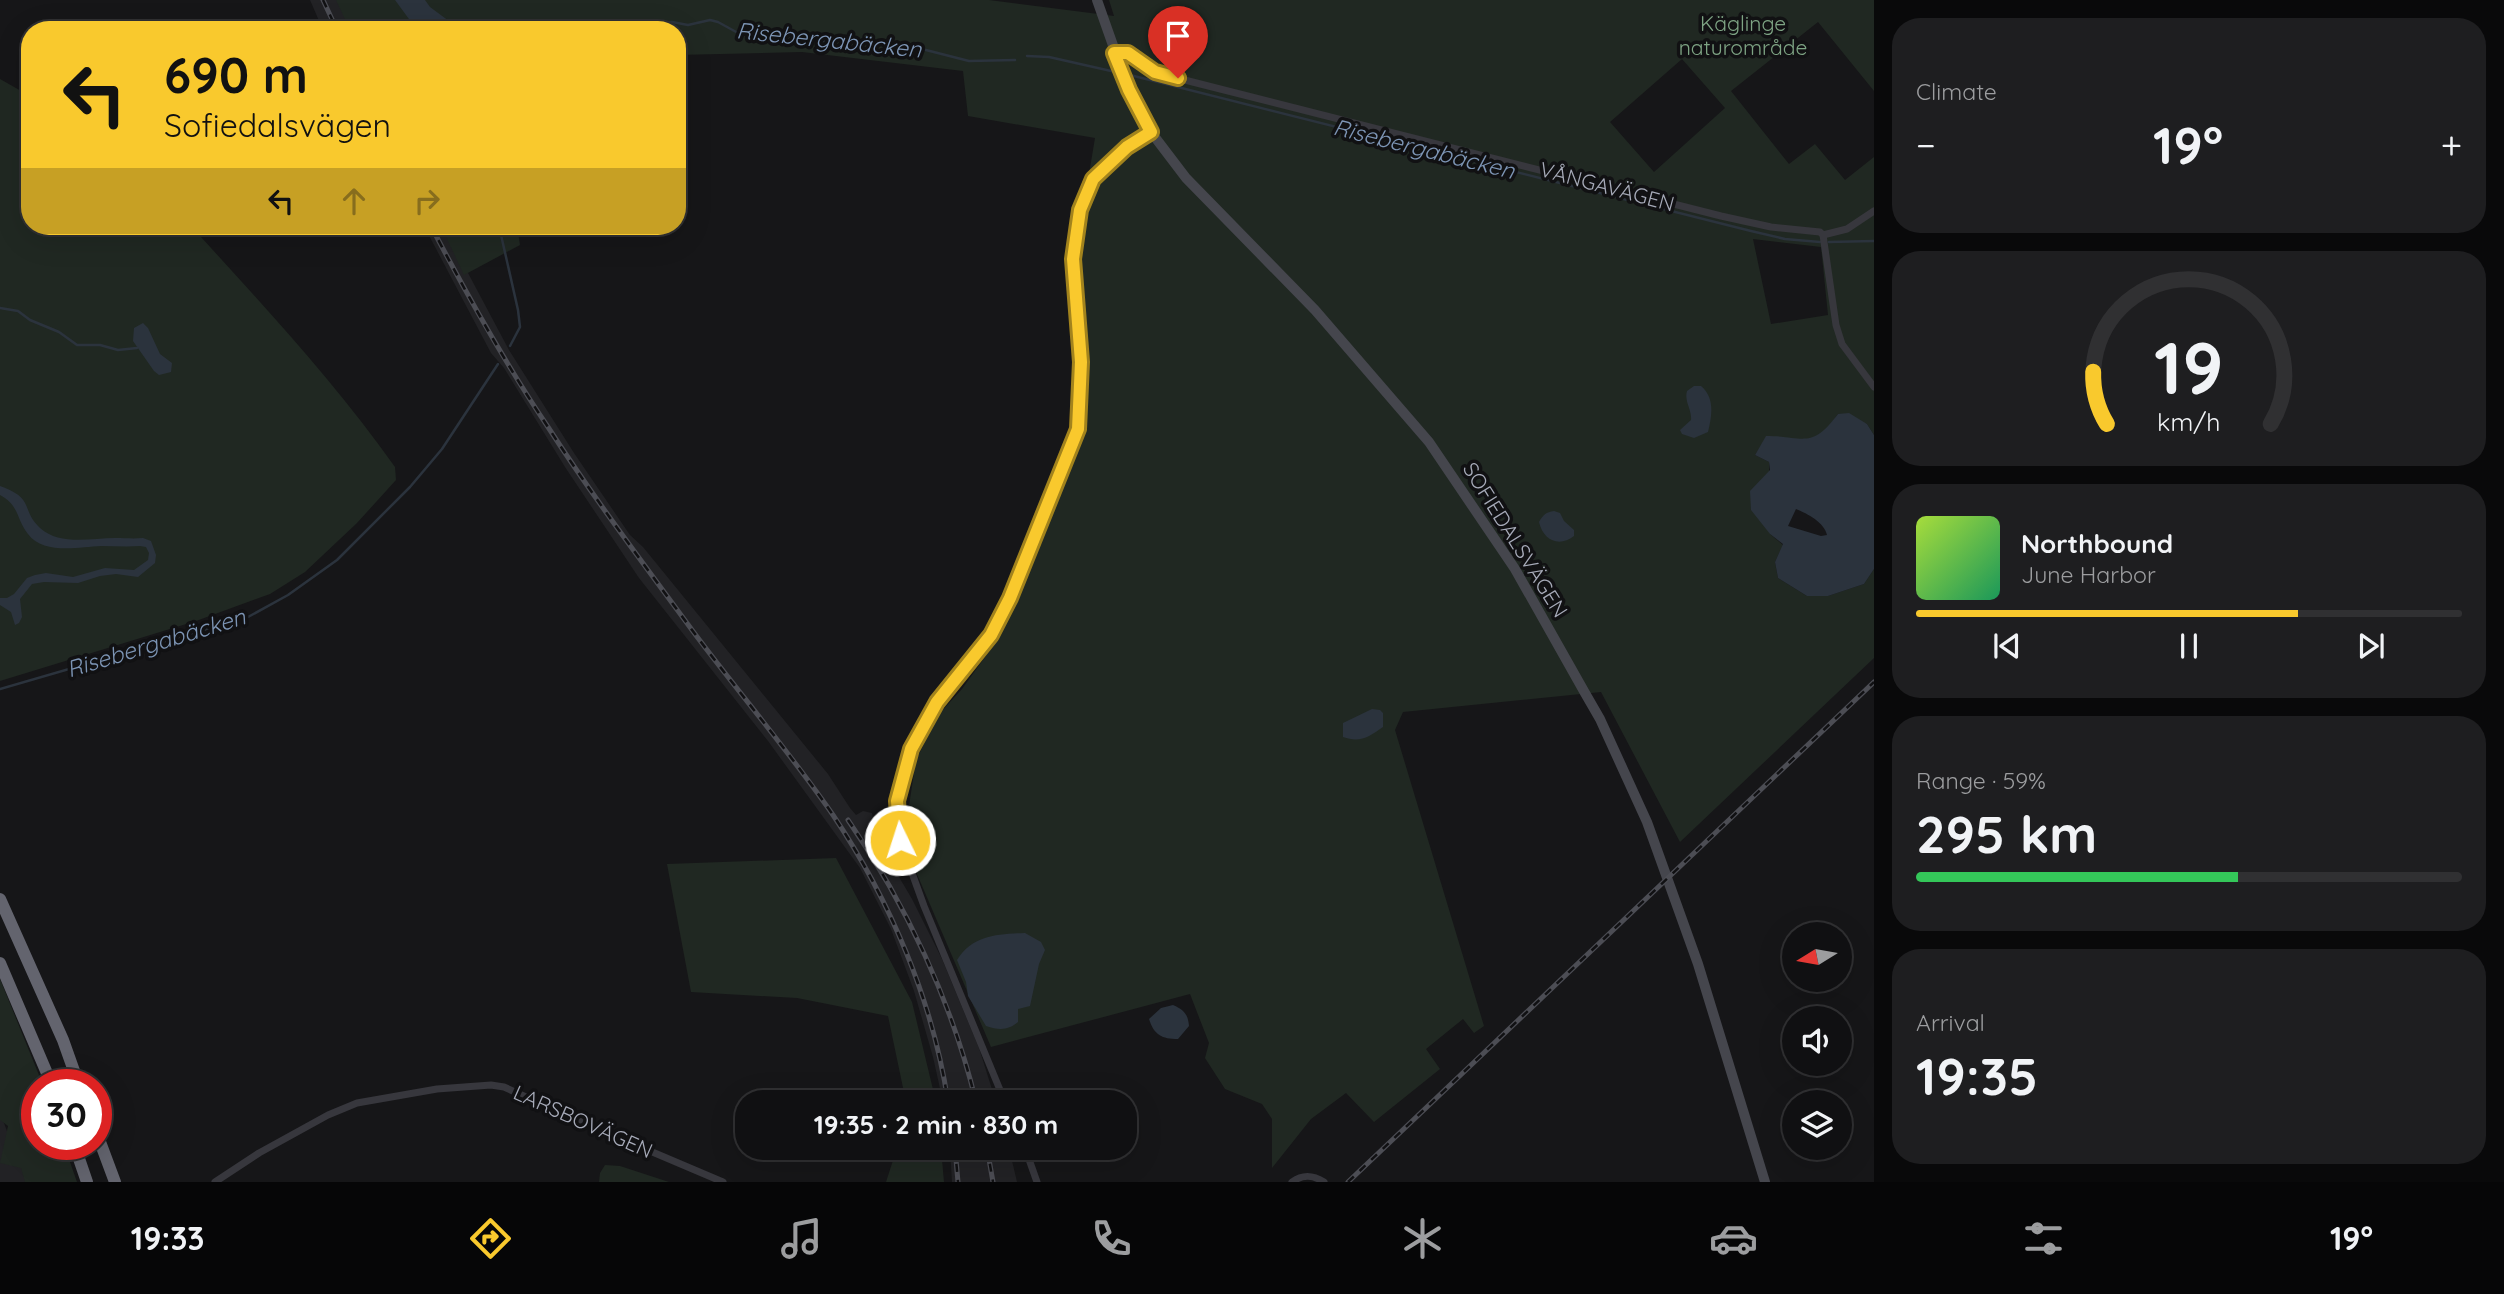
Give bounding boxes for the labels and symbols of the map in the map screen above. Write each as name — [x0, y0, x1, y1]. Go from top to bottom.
pin — [1148, 6, 1208, 78]
park label: Käglinge naturområde — [1679, 10, 1807, 60]
water label: Risebergabäcken — [735, 15, 924, 64]
water label: Risebergabäcken — [1331, 112, 1518, 185]
street label: VÅNGAVÄGEN — [1537, 156, 1678, 217]
street label: SOFIEDALSVÄGEN — [1458, 457, 1574, 622]
water label: Risebergabäcken — [63, 601, 250, 684]
position arrow — [863, 803, 937, 877]
north arrow — [1782, 922, 1852, 992]
speed limit sign: 30 — [21, 1069, 112, 1160]
street label: LARSBOVÄGEN — [510, 1079, 657, 1163]

